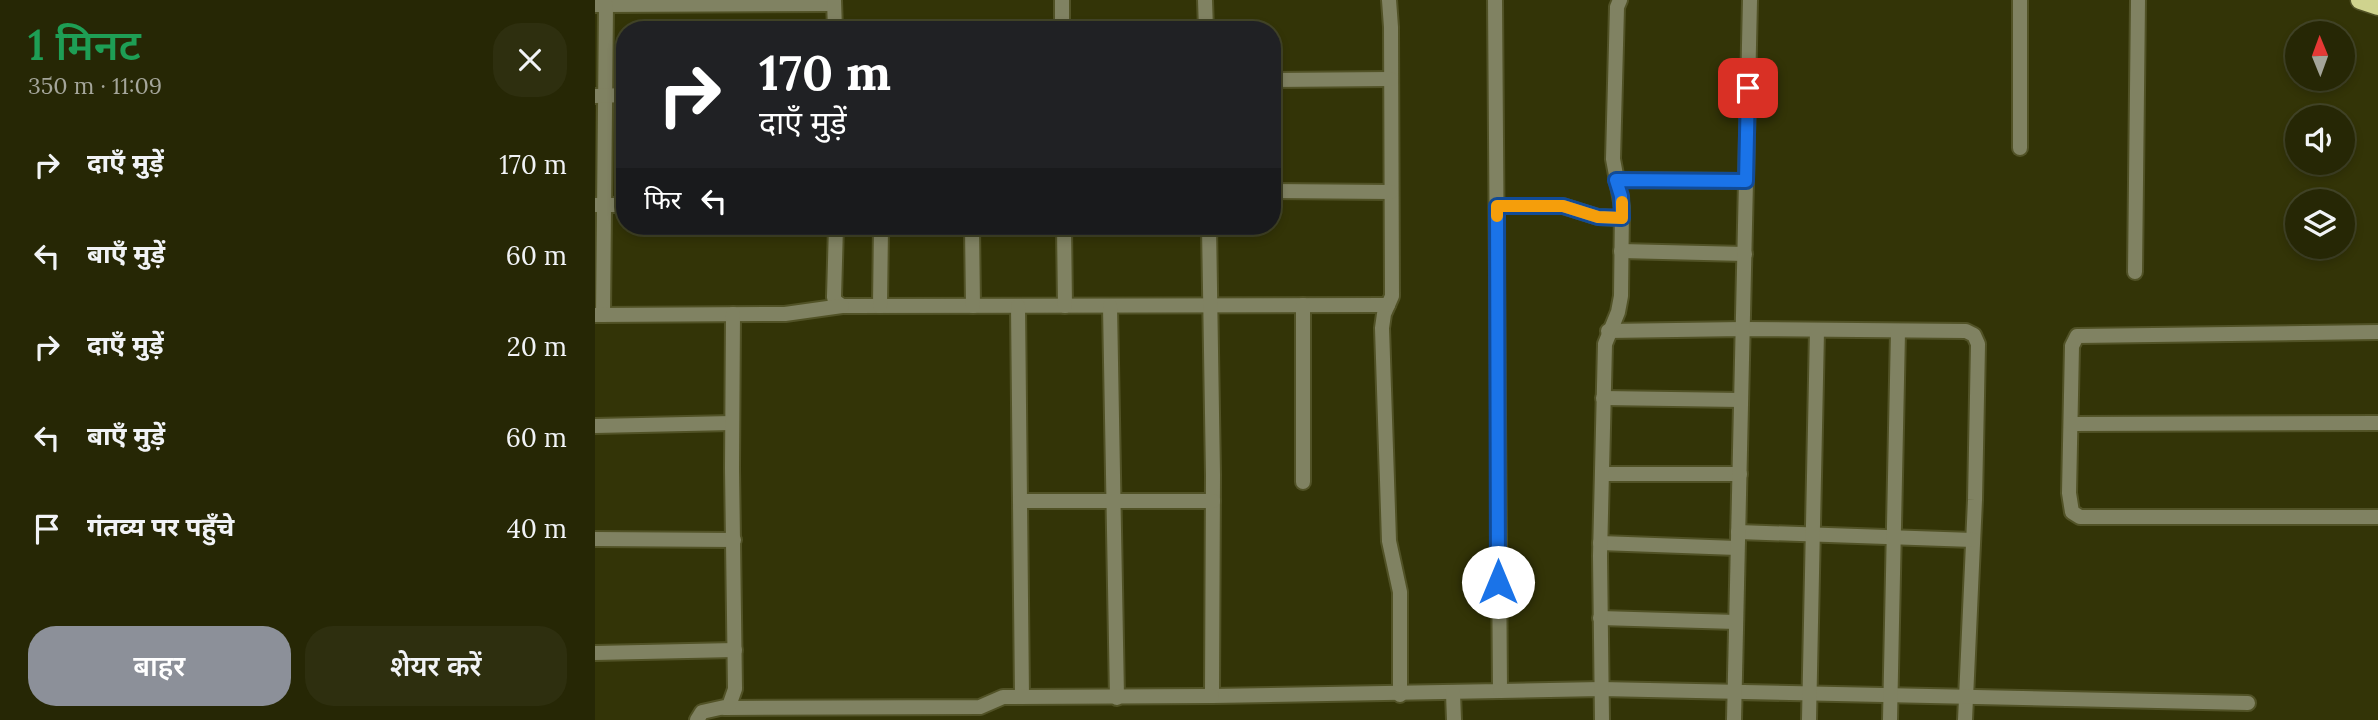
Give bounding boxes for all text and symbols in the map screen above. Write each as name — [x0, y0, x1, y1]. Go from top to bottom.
text: 1 मिनट — [28, 18, 141, 72]
north arrow — [2285, 21, 2355, 91]
map controls — [2285, 21, 2355, 259]
button: close — [493, 23, 567, 97]
text: 170 m — [759, 41, 891, 103]
icon: right — [644, 49, 735, 140]
pin — [1718, 58, 1778, 118]
icon: arrive — [1729, 69, 1767, 107]
text: 350 m · 11:09 — [28, 71, 162, 100]
text: दाएँ मुड़ें — [759, 102, 847, 143]
button: sound — [2285, 105, 2355, 175]
icon: right — [28, 146, 66, 184]
text: दाएँ मुड़ें — [87, 146, 164, 179]
text: 170 m — [499, 148, 567, 181]
icon: left — [695, 182, 733, 220]
text: फिर — [644, 183, 681, 216]
button: layers — [2285, 189, 2355, 259]
icon: left — [28, 237, 66, 275]
text: बाएँ मुड़ें — [87, 237, 165, 270]
text: 60 m — [506, 239, 567, 272]
icon: right — [28, 328, 66, 366]
text: दाएँ मुड़ें — [87, 328, 164, 361]
text: 20 m — [507, 330, 567, 363]
icon: left — [28, 419, 66, 457]
text: बाएँ मुड़ें — [87, 419, 165, 452]
text: 60 m — [506, 421, 567, 454]
icon: arrive — [28, 510, 66, 548]
text: गंतव्य पर पहुँचे — [87, 510, 234, 543]
text: 40 m — [507, 512, 567, 545]
position arrow — [1461, 545, 1535, 619]
button: बाहर — [28, 626, 291, 706]
button: शेयर करें — [305, 626, 567, 706]

